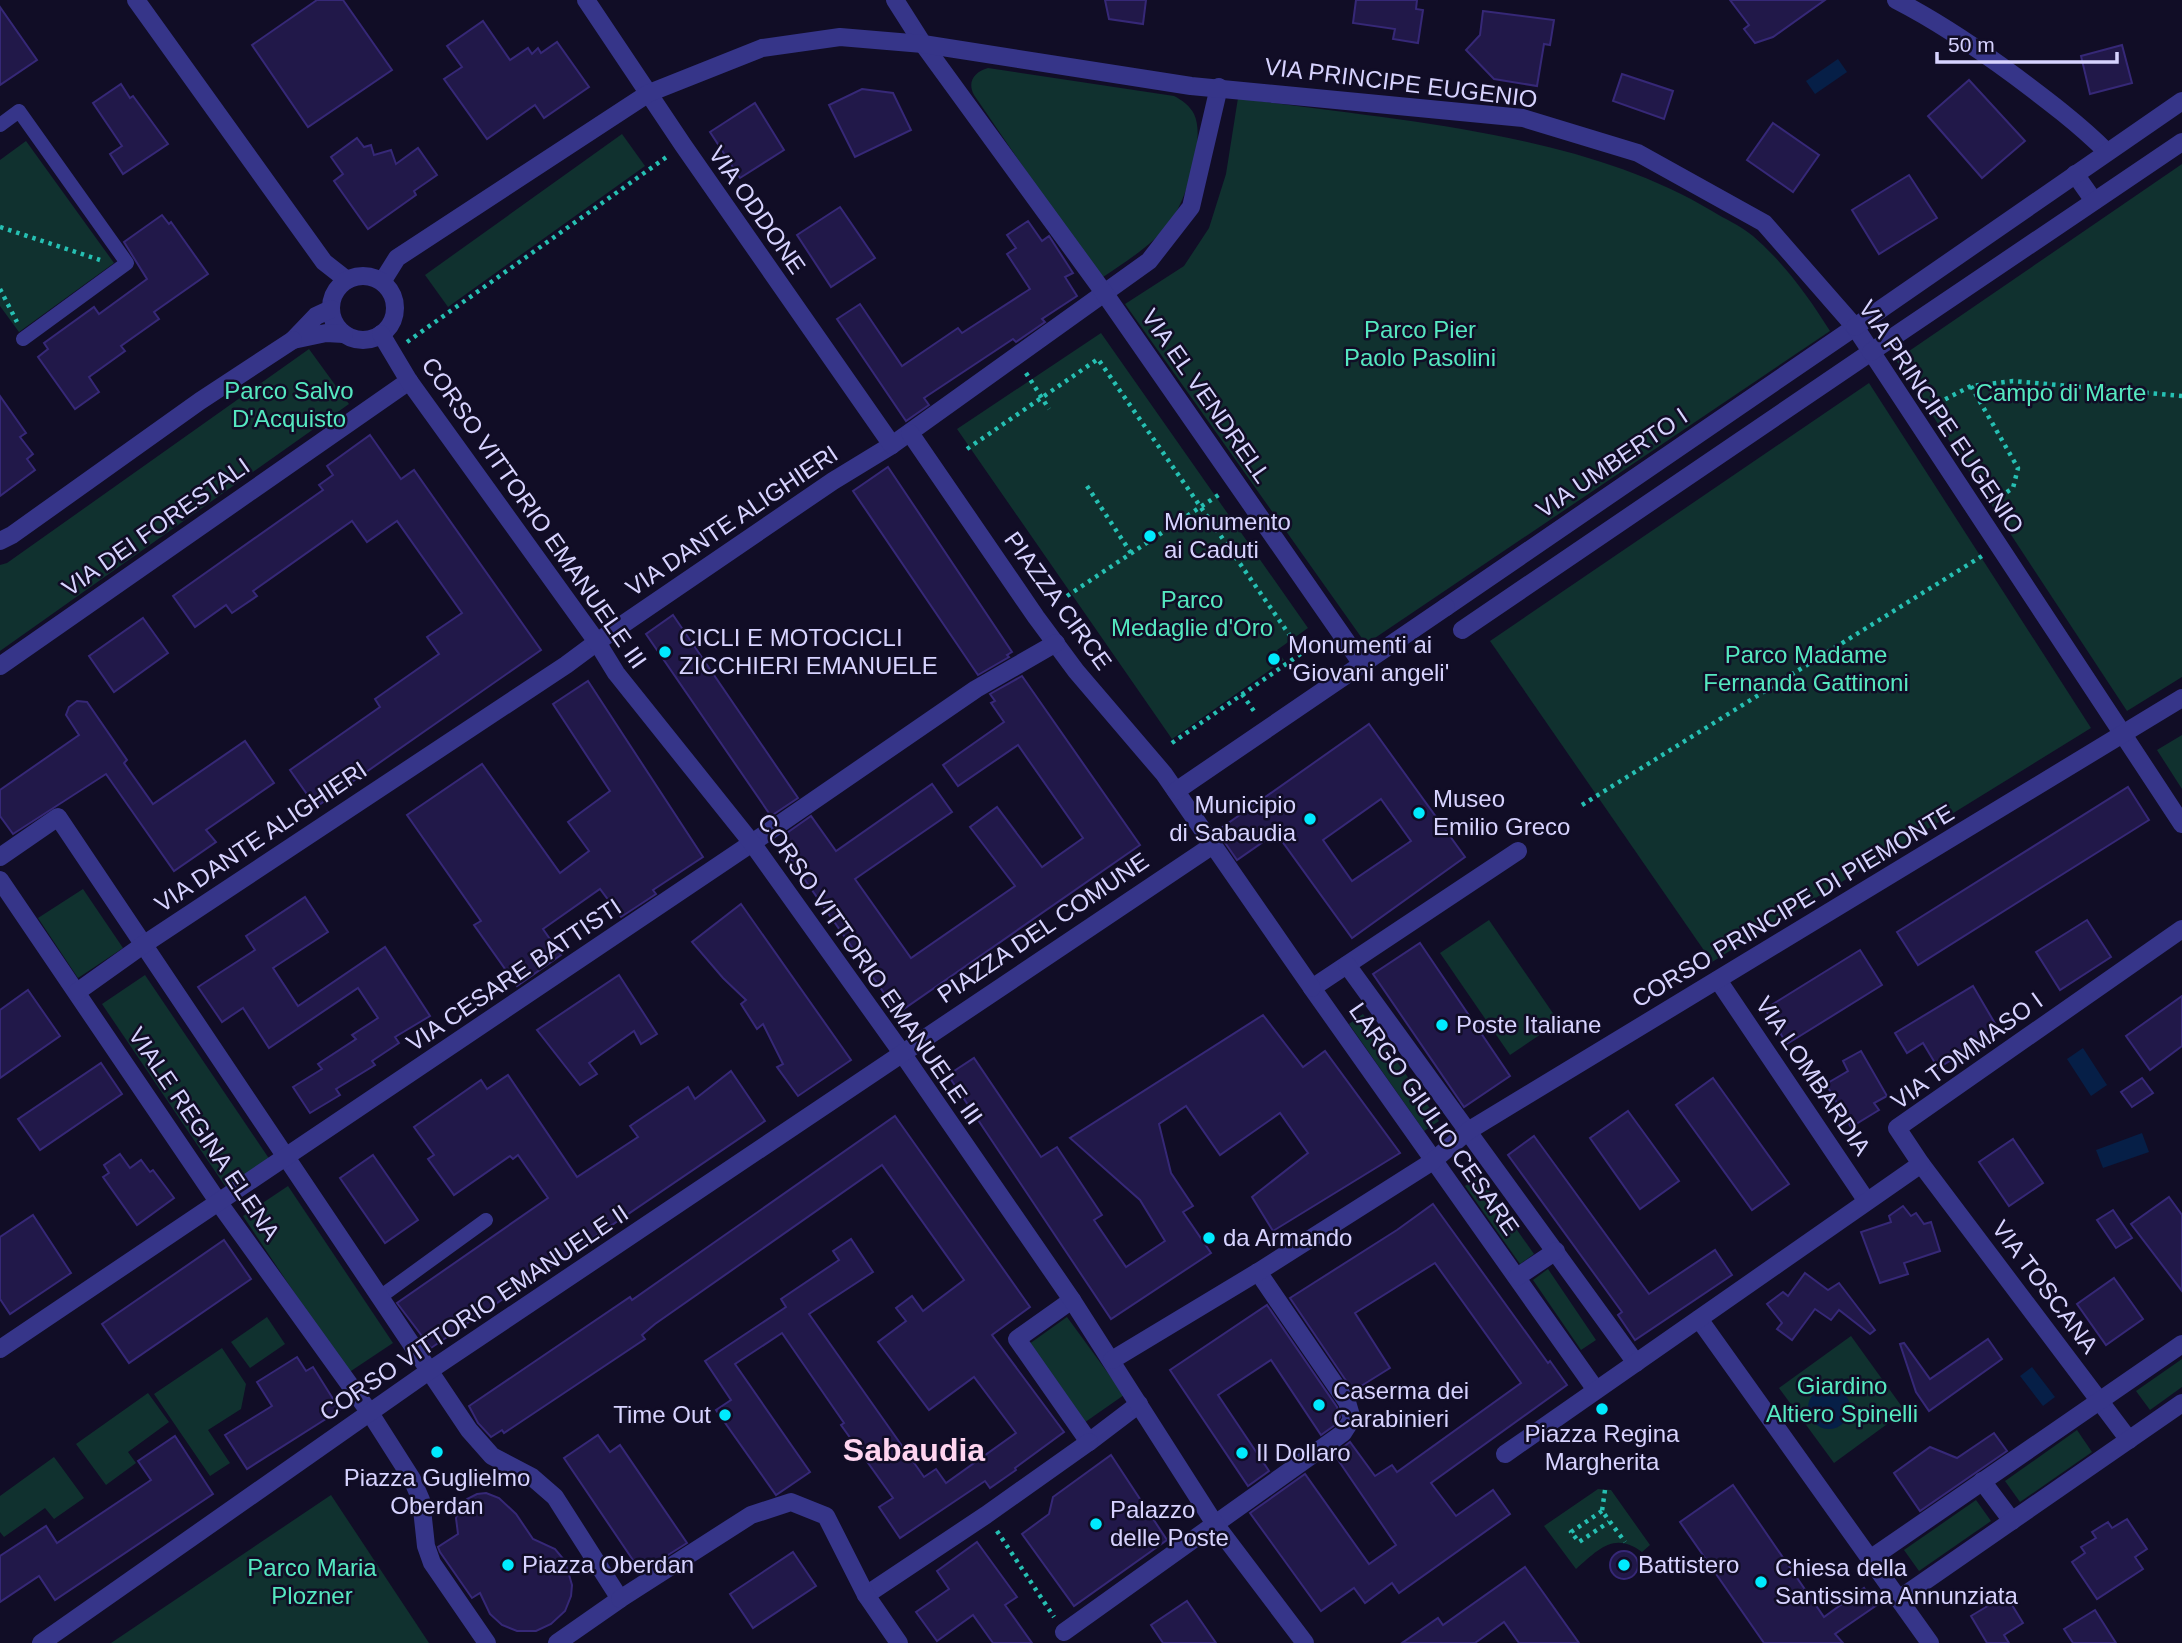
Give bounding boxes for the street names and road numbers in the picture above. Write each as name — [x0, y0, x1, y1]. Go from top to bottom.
street label: VIA PRINCIPE EUGENIO — [1263, 52, 1539, 113]
street label: VIA ODDONE — [704, 141, 811, 279]
street label: VIA PRINCIPE EUGENIO — [1853, 295, 2029, 538]
street label: VIA EL VENDRELL — [1136, 304, 1277, 488]
street label: CORSO VITTORIO EMANUELE III — [416, 352, 652, 673]
street label: VIA UMBERTO I — [1531, 402, 1692, 523]
street label: VIA DANTE ALIGHIERI — [621, 440, 843, 602]
street label: VIA DEI FORESTALI — [57, 452, 254, 601]
street label: PIAZZA CIRCE — [999, 526, 1118, 675]
street label: VIA DANTE ALIGHIERI — [150, 756, 372, 918]
street label: CORSO PRINCIPE DI PIEMONTE — [1627, 799, 1959, 1013]
street label: CORSO VITTORIO EMANUELE III — [752, 808, 988, 1129]
street label: PIAZZA DEL COMUNE — [932, 847, 1153, 1008]
street label: VIA CESARE BATTISTI — [401, 893, 626, 1057]
street label: VIA TOMMASO I — [1886, 987, 2048, 1115]
street label: VIA LOMBARDIA — [1750, 991, 1876, 1160]
street label: LARGO GIULIO CESARE — [1344, 997, 1525, 1240]
street label: VIALE REGINA ELENA — [123, 1022, 286, 1245]
street label: CORSO VITTORIO EMANUELE II — [314, 1199, 633, 1426]
street label: VIA TOSCANA — [1987, 1215, 2104, 1358]

